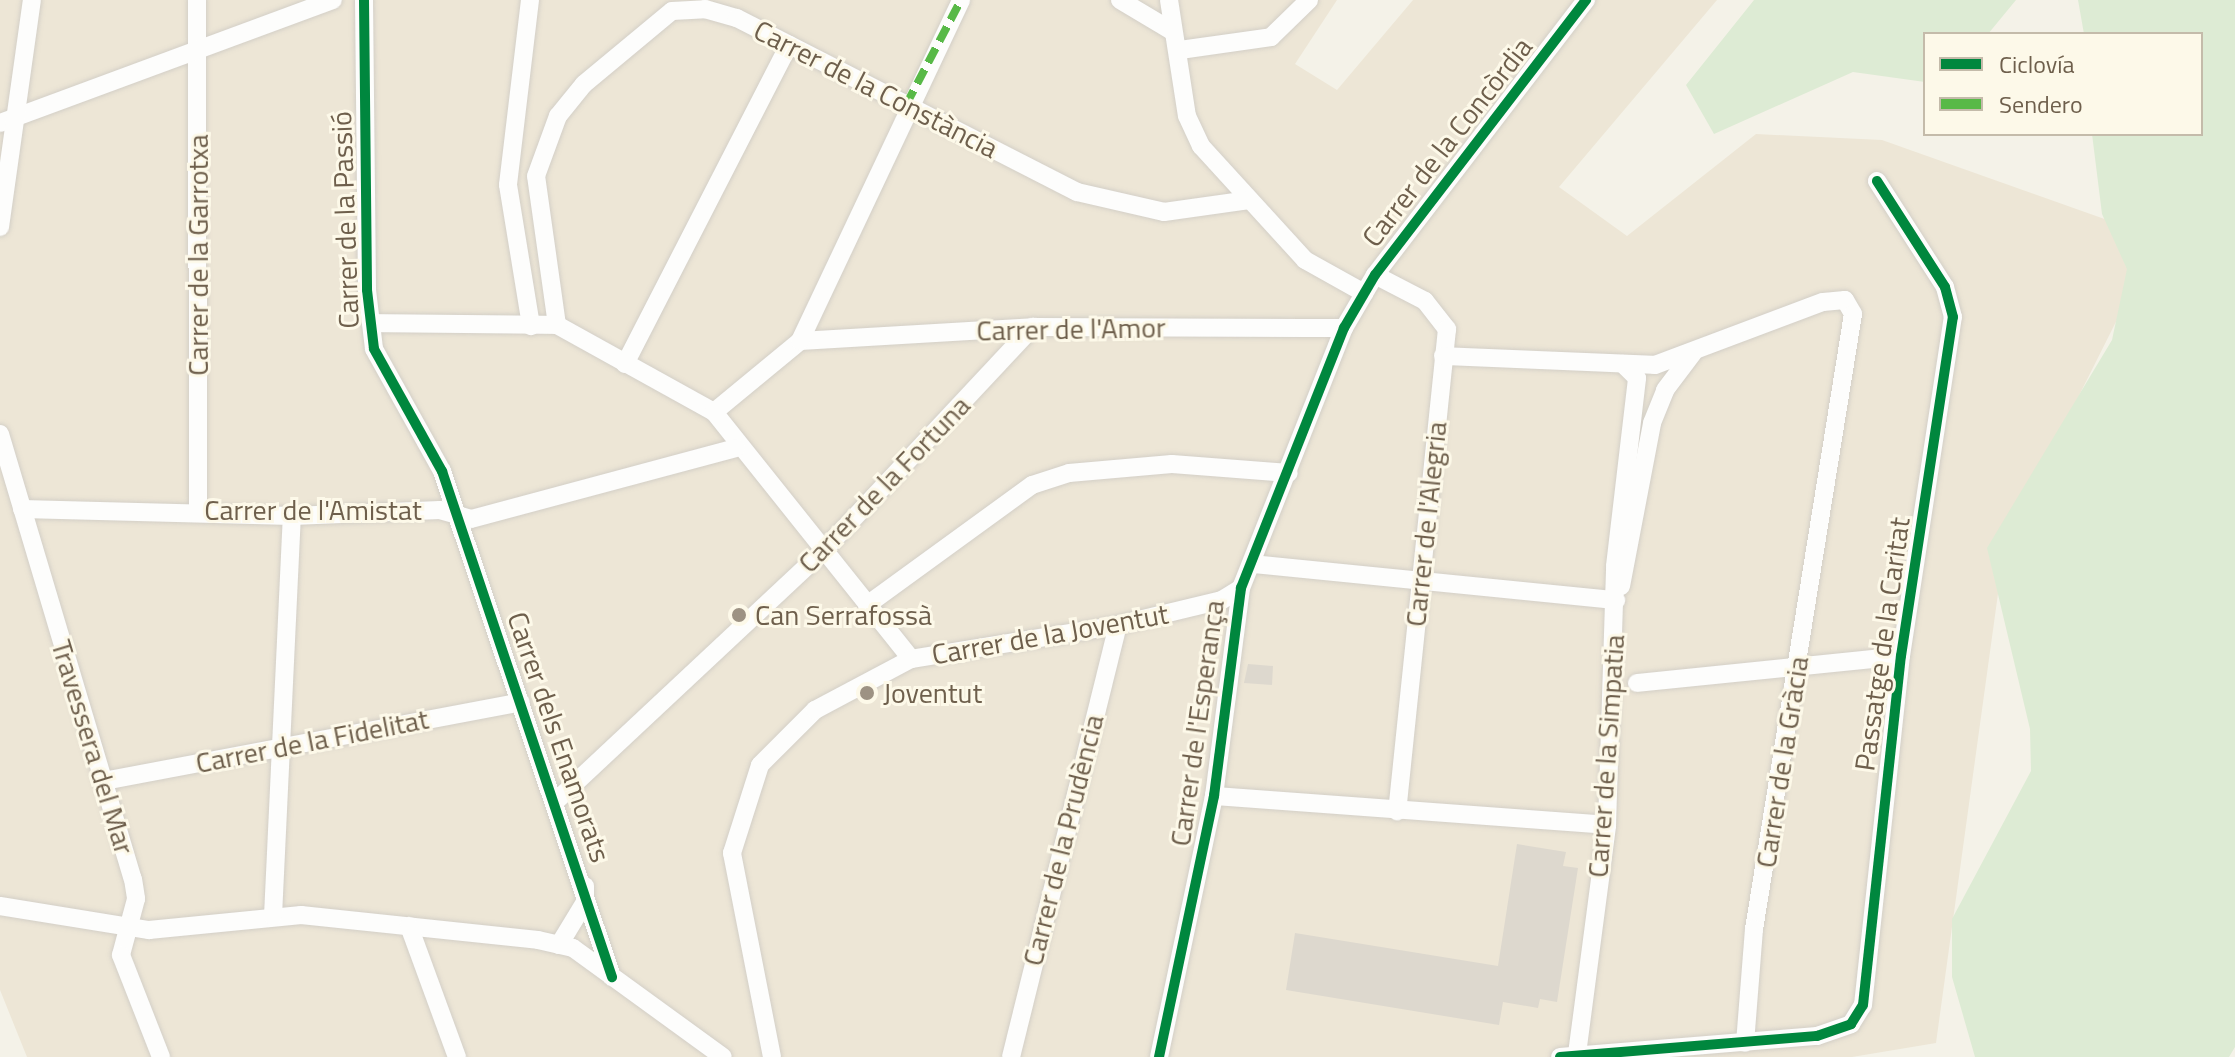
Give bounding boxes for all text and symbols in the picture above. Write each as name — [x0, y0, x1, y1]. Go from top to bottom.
street label: Carrer de la Constància — [748, 13, 1004, 165]
street label: Carrer de la Concòrdia — [1355, 31, 1539, 253]
legend — [1923, 32, 2203, 136]
text: Ciclovía — [1999, 46, 2075, 82]
text: Sendero — [1999, 86, 2083, 122]
street label: Carrer de la Passió — [324, 111, 366, 329]
street label: Carrer de la Garrotxa — [181, 134, 215, 376]
street label: Carrer de l'Amor — [976, 311, 1166, 347]
street label: Carrer de la Fortuna — [791, 389, 977, 579]
street label: Carrer de l'Alegria — [1399, 420, 1453, 628]
street label: Carrer de l'Amistat — [204, 493, 422, 527]
street label: Passatge de la Caritat — [1848, 515, 1916, 773]
street label: Carrer de la Joventut — [929, 597, 1171, 671]
place label: Can Serrafossà — [755, 598, 932, 632]
street label: Carrer de l'Esperança — [1163, 598, 1231, 848]
marker: Can Serrafossà — [730, 606, 748, 624]
street label: Carrer dels Enamorats — [500, 608, 618, 866]
street label: Carrer de la Simpatia — [1581, 633, 1631, 879]
street label: Travessera del Mar — [44, 636, 142, 858]
street label: Carrer de la Gràcia — [1749, 654, 1815, 870]
place label: Joventut — [883, 676, 982, 710]
marker: Joventut — [858, 684, 876, 702]
street label: Carrer de la Fidelitat — [193, 702, 431, 780]
street label: Carrer de la Prudència — [1016, 711, 1110, 969]

